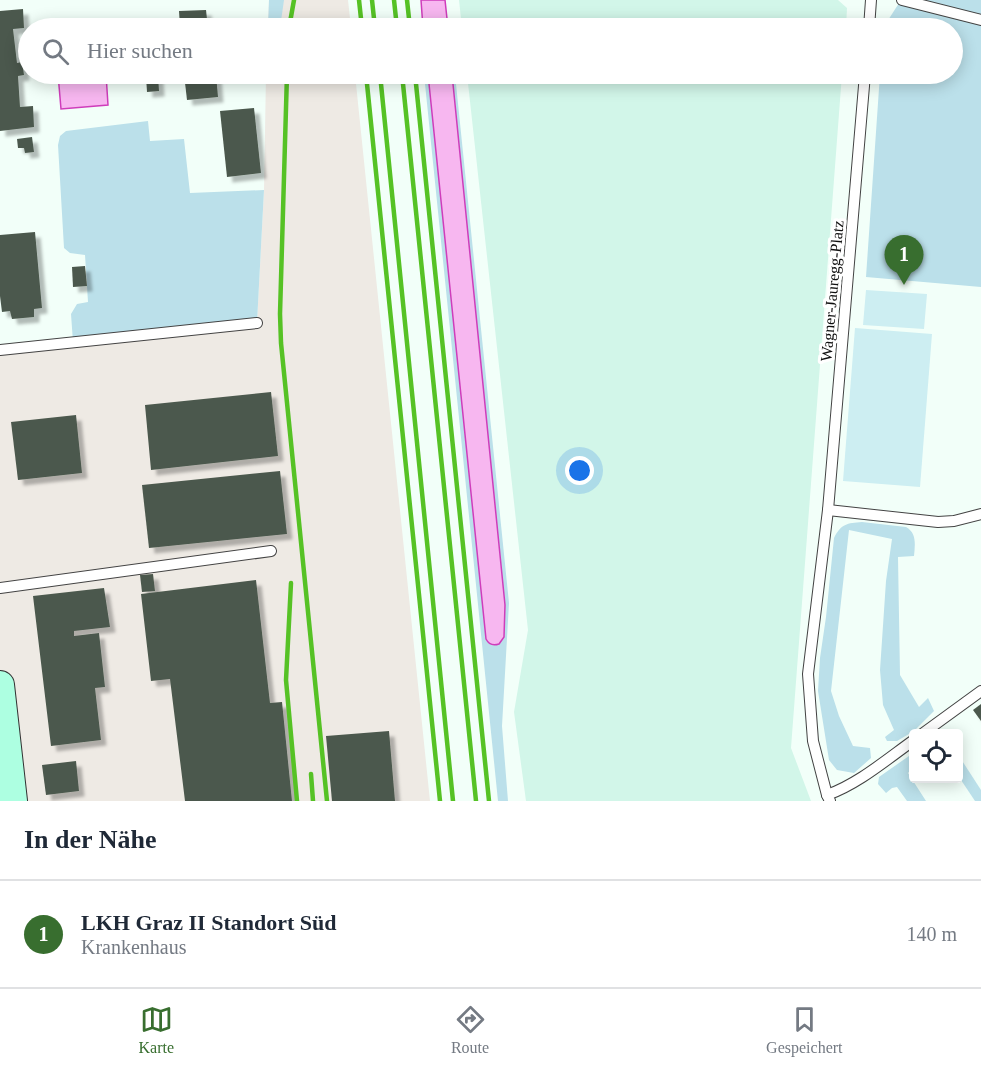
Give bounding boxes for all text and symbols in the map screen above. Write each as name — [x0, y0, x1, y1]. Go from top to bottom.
search box — [18, 18, 963, 84]
icon: search — [39, 35, 72, 68]
text: Hier suchen — [87, 38, 193, 63]
street label: Wagner-Jauregg-Platz — [817, 220, 848, 362]
pin: 1 — [884, 236, 924, 285]
your location — [565, 456, 594, 485]
map controls — [909, 729, 963, 783]
button: locate — [909, 729, 963, 783]
text: In der Nähe — [24, 825, 156, 854]
text: LKH Graz II Standort Süd — [81, 910, 337, 935]
text: 1 — [39, 923, 49, 945]
text: 140 m — [906, 923, 957, 945]
text: Krankenhaus — [81, 936, 187, 958]
tab: Karte — [138, 1003, 174, 1057]
tab: Route — [451, 1003, 489, 1057]
tab: Gespeichert — [766, 1003, 843, 1057]

